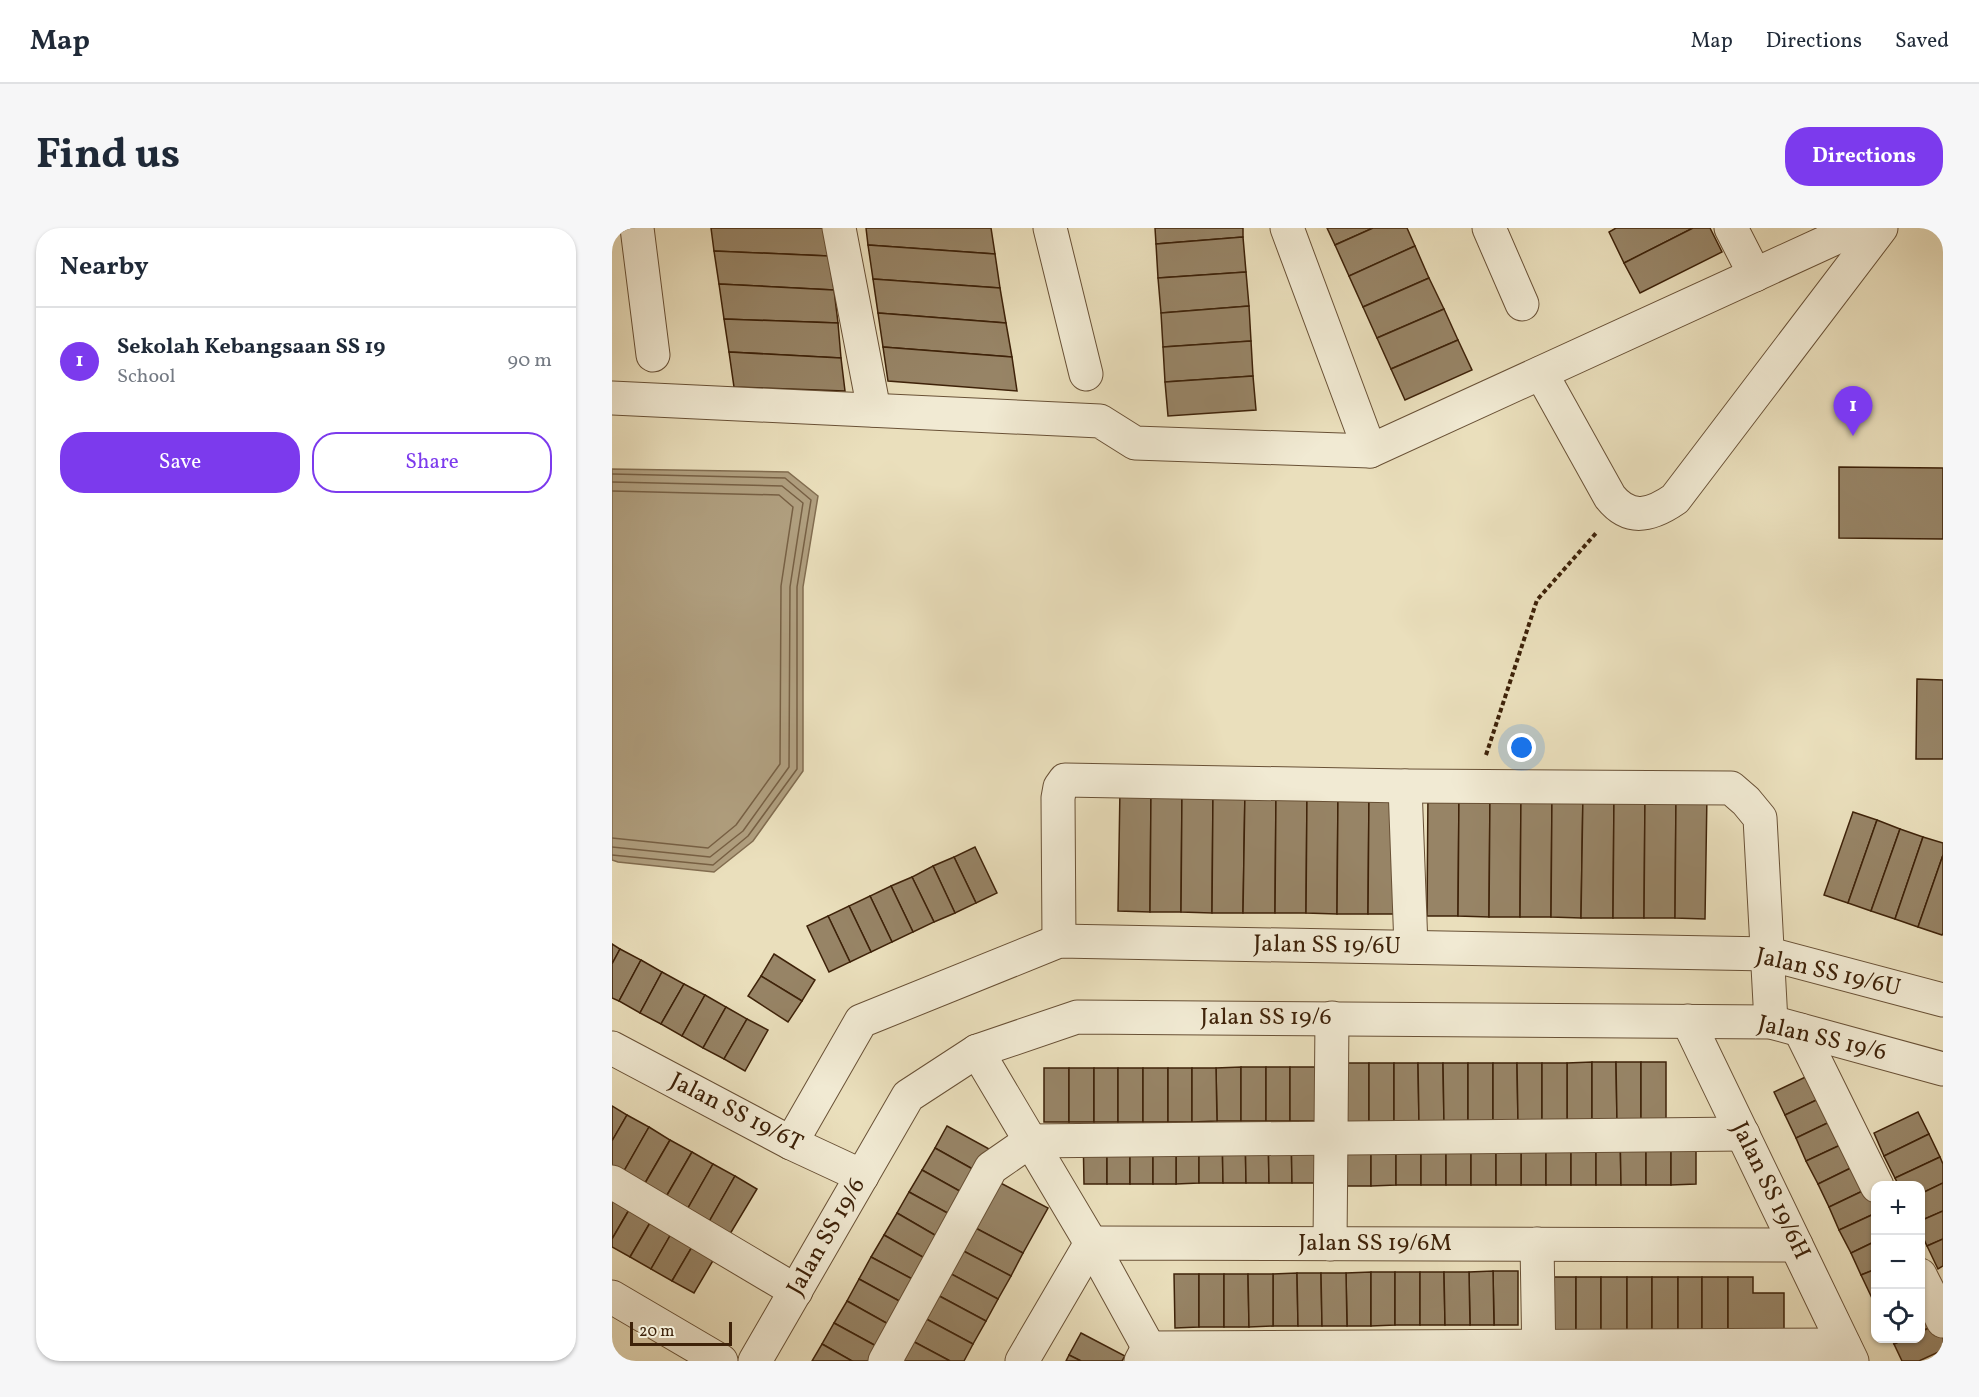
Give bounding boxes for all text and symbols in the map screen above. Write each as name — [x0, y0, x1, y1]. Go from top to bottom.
text: Map — [30, 22, 90, 61]
text: Map — [1691, 27, 1733, 56]
text: Directions — [1766, 27, 1862, 56]
text: Saved — [1895, 27, 1949, 56]
text: Find us — [36, 127, 180, 186]
button: Directions — [1785, 127, 1943, 186]
text: Nearby — [60, 249, 149, 285]
text: Sekolah Kebangsaan SS 19 — [117, 332, 385, 363]
text: 1 — [75, 347, 84, 375]
text: 90 m — [508, 347, 552, 375]
text: School — [117, 363, 175, 391]
pin: 1 — [1834, 386, 1872, 436]
button: Save — [60, 432, 300, 493]
button: Share — [312, 432, 552, 493]
your location — [1507, 733, 1536, 762]
street label: Jalan SS 19/6U — [1253, 928, 1401, 964]
street label: Jalan SS 19/6U — [1752, 940, 1904, 1006]
street label: Jalan SS 19/6 — [1200, 1001, 1332, 1035]
street label: Jalan SS 19/6 — [1754, 1008, 1890, 1070]
street label: Jalan SS 19/6T — [664, 1065, 808, 1161]
street label: Jalan SS 19/6H — [1722, 1116, 1818, 1266]
street label: Jalan SS 19/6 — [779, 1172, 875, 1302]
map controls — [1871, 1181, 1925, 1343]
button: + — [1871, 1181, 1925, 1235]
street label: Jalan SS 19/6M — [1298, 1227, 1452, 1261]
button: − — [1871, 1235, 1925, 1289]
button: locate — [1871, 1289, 1925, 1343]
scale bar — [630, 1319, 732, 1346]
text: 20 m — [639, 1321, 674, 1343]

